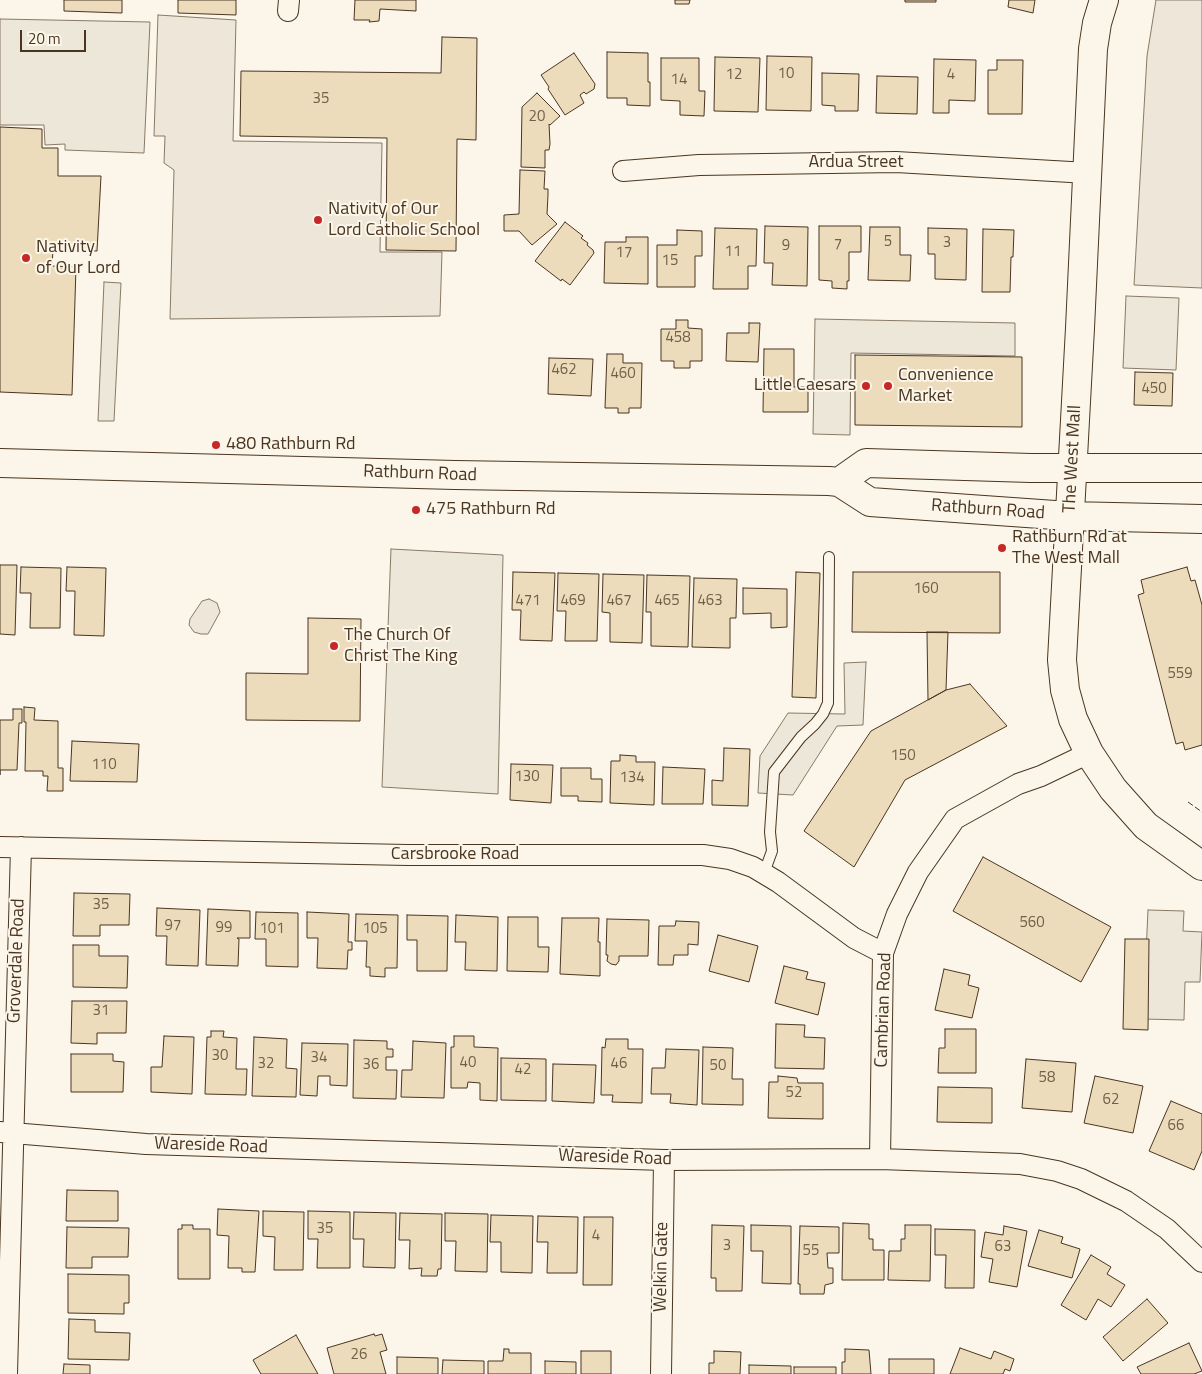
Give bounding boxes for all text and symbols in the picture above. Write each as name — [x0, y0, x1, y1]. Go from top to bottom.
scale bar — [22, 20, 89, 52]
text: 20 m — [28, 27, 61, 50]
house number: 10 — [778, 65, 794, 83]
house number: 12 — [726, 66, 742, 84]
house number: 4 — [947, 66, 955, 84]
house number: 14 — [671, 71, 687, 89]
house number: 35 — [313, 90, 329, 108]
house number: 20 — [529, 108, 545, 126]
street label: Ardua Street — [808, 152, 904, 174]
place label: Nativity of Our Lord Catholic School — [328, 199, 480, 242]
marker: Nativity of Our Lord Catholic School — [312, 214, 324, 226]
house number: 5 — [884, 233, 892, 251]
house number: 3 — [943, 234, 951, 252]
house number: 7 — [834, 236, 842, 254]
place label: Nativity of Our Lord — [36, 237, 121, 280]
house number: 9 — [782, 237, 790, 255]
house number: 11 — [725, 243, 741, 261]
house number: 17 — [616, 244, 632, 262]
marker: Nativity of Our Lord — [20, 252, 32, 264]
house number: 15 — [662, 252, 678, 270]
house number: 458 — [665, 329, 691, 347]
house number: 462 — [551, 361, 577, 379]
house number: 460 — [610, 365, 636, 383]
place label: Convenience Market — [898, 365, 993, 408]
place label: Little Caesars — [754, 375, 856, 397]
marker: Little Caesars — [860, 380, 872, 392]
marker: Convenience Market — [882, 380, 894, 392]
house number: 450 — [1141, 380, 1167, 398]
street label: The West Mall — [1059, 405, 1087, 513]
place label: 480 Rathburn Rd — [226, 434, 356, 456]
marker: 480 Rathburn Rd — [210, 439, 222, 451]
street label: Rathburn Road — [363, 461, 477, 487]
street label: Rathburn Road — [930, 495, 1046, 525]
place label: 475 Rathburn Rd — [426, 499, 556, 521]
marker: 475 Rathburn Rd — [410, 504, 422, 516]
place label: Rathburn Rd at The West Mall — [1012, 527, 1127, 570]
marker: Rathburn Rd at The West Mall — [996, 542, 1008, 554]
house number: 160 — [913, 580, 939, 598]
house number: 471 — [515, 592, 541, 610]
house number: 469 — [560, 592, 586, 610]
house number: 467 — [606, 592, 632, 610]
house number: 465 — [654, 592, 680, 610]
house number: 463 — [697, 592, 723, 610]
place label: The Church Of Christ The King — [344, 625, 458, 668]
marker: The Church Of Christ The King — [328, 640, 340, 652]
house number: 559 — [1167, 665, 1193, 683]
house number: 150 — [890, 747, 916, 765]
house number: 110 — [91, 756, 117, 774]
house number: 130 — [514, 768, 540, 786]
house number: 134 — [619, 769, 645, 787]
street label: Carsbrooke Road — [391, 844, 519, 866]
house number: 35 — [93, 896, 109, 914]
street label: Groverdale Road — [4, 898, 30, 1024]
house number: 560 — [1019, 914, 1045, 932]
house number: 97 — [165, 917, 181, 935]
house number: 99 — [216, 919, 232, 937]
house number: 101 — [259, 920, 285, 938]
house number: 105 — [362, 920, 388, 938]
street label: Cambrian Road — [871, 952, 897, 1068]
house number: 31 — [93, 1002, 109, 1020]
house number: 30 — [212, 1047, 228, 1065]
house number: 34 — [311, 1049, 327, 1067]
house number: 40 — [460, 1054, 476, 1072]
house number: 32 — [258, 1055, 274, 1073]
house number: 46 — [611, 1055, 627, 1073]
house number: 36 — [363, 1056, 379, 1074]
house number: 50 — [710, 1057, 726, 1075]
house number: 42 — [515, 1061, 531, 1079]
house number: 58 — [1039, 1069, 1055, 1087]
house number: 52 — [786, 1084, 802, 1102]
house number: 62 — [1103, 1091, 1119, 1109]
house number: 66 — [1168, 1117, 1184, 1135]
street label: Wareside Road — [154, 1133, 268, 1159]
street label: Wareside Road — [558, 1145, 672, 1171]
house number: 35 — [317, 1220, 333, 1238]
street label: Welkin Gate — [650, 1222, 674, 1312]
house number: 4 — [592, 1227, 600, 1245]
house number: 3 — [723, 1237, 731, 1255]
house number: 63 — [995, 1238, 1011, 1256]
house number: 55 — [803, 1242, 819, 1260]
house number: 26 — [351, 1346, 367, 1364]

